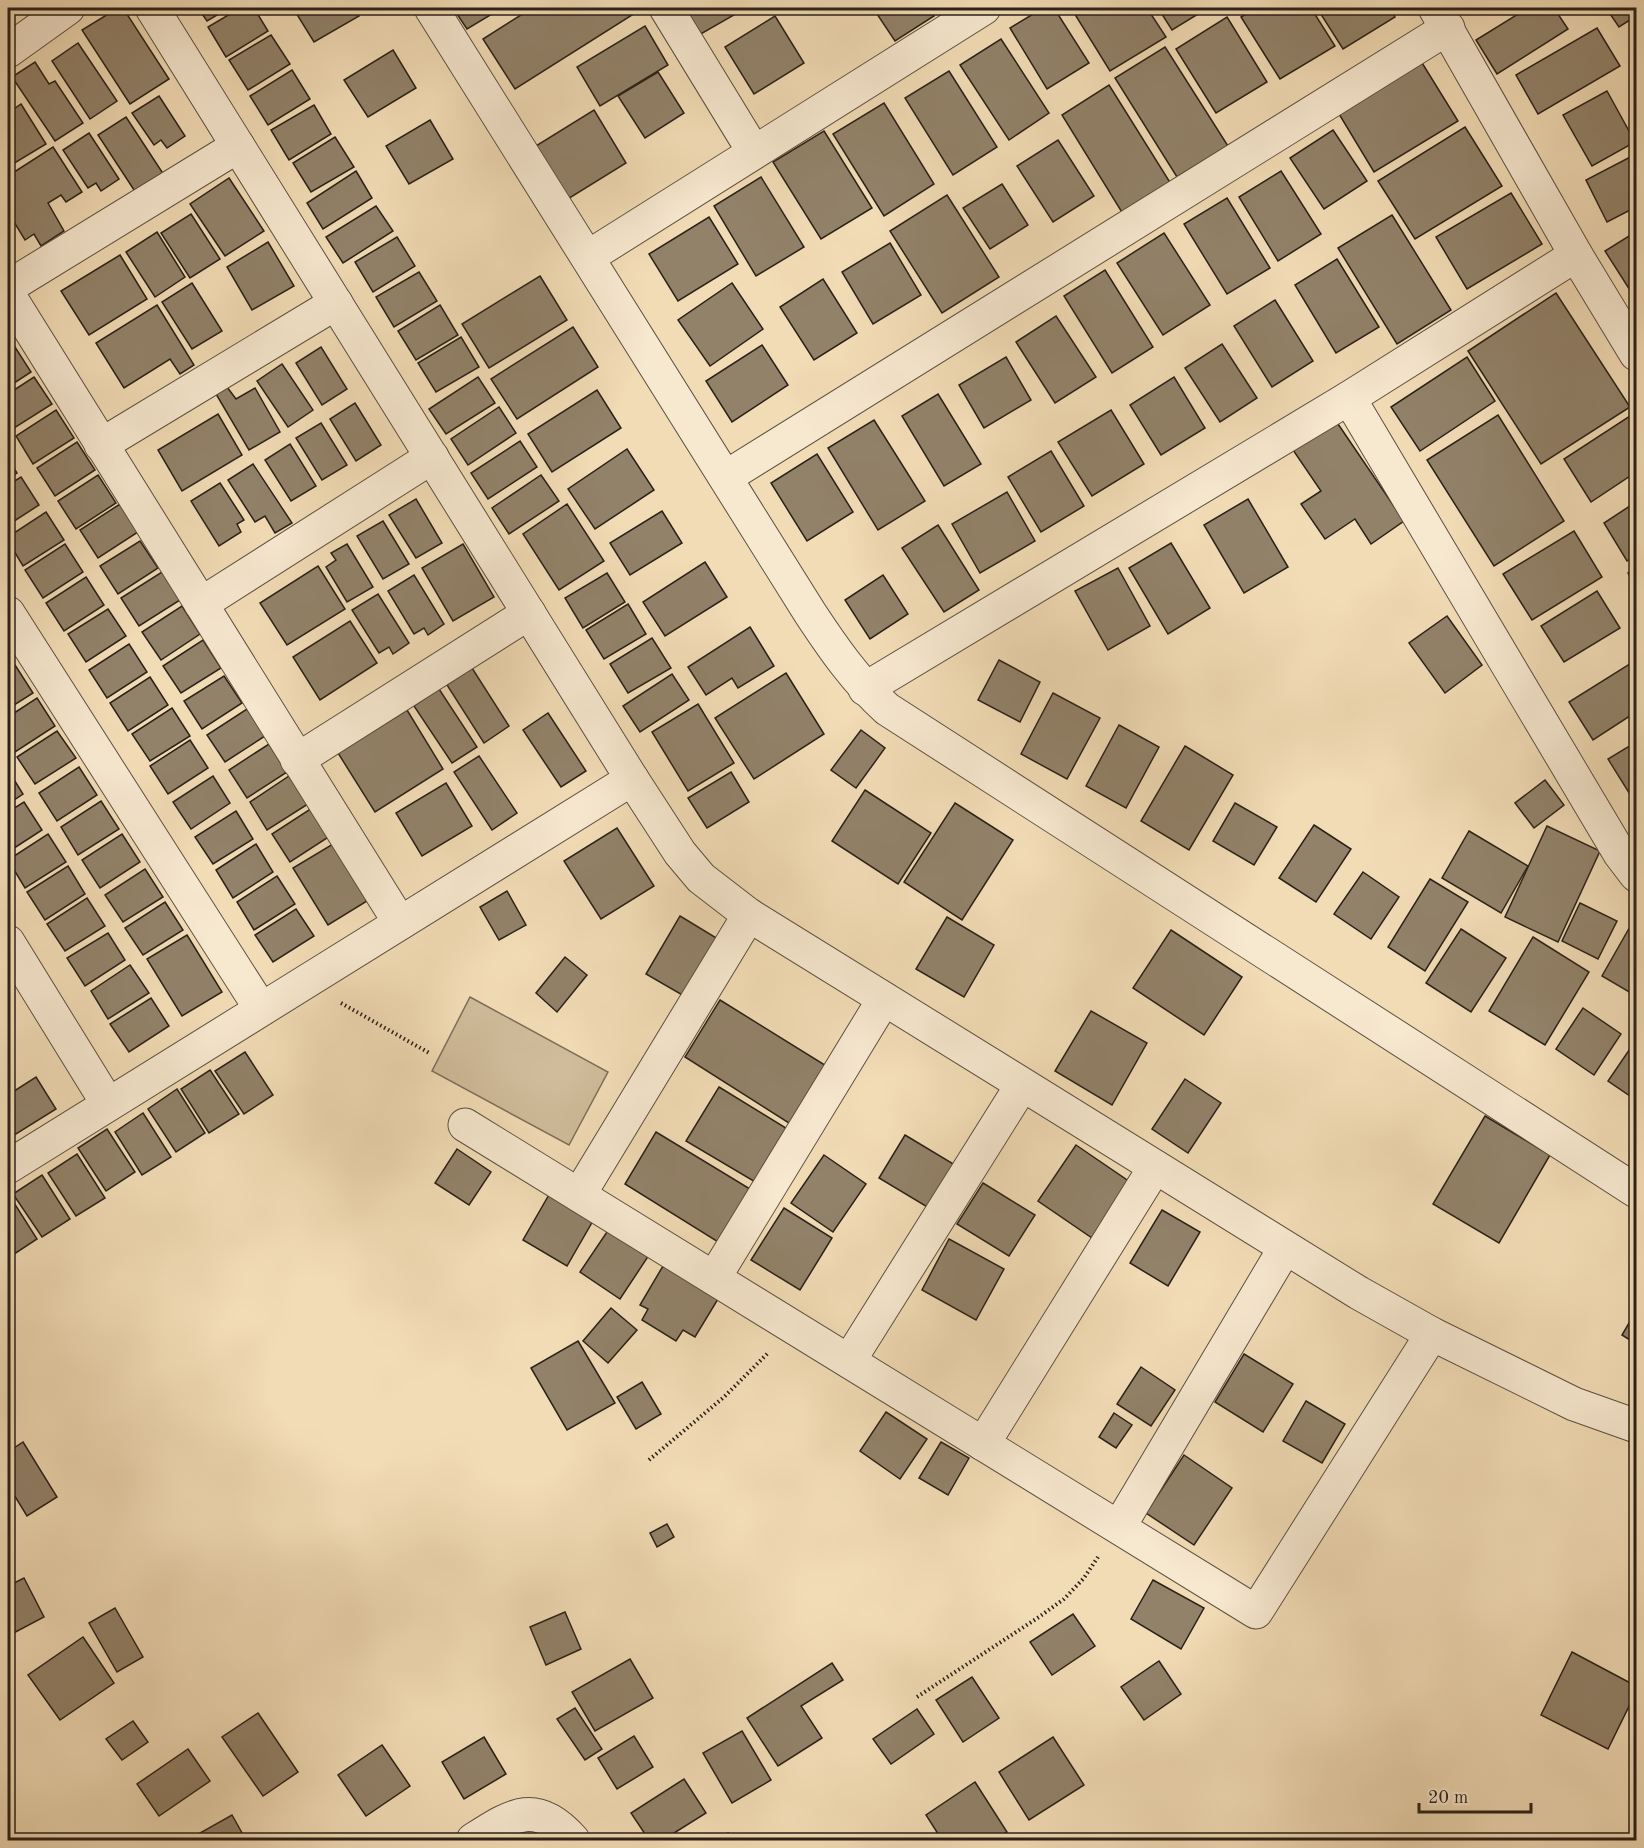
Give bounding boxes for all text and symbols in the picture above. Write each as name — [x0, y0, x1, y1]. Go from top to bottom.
scale bar — [1419, 1776, 1532, 1814]
text: 20 m — [1428, 1789, 1468, 1807]

